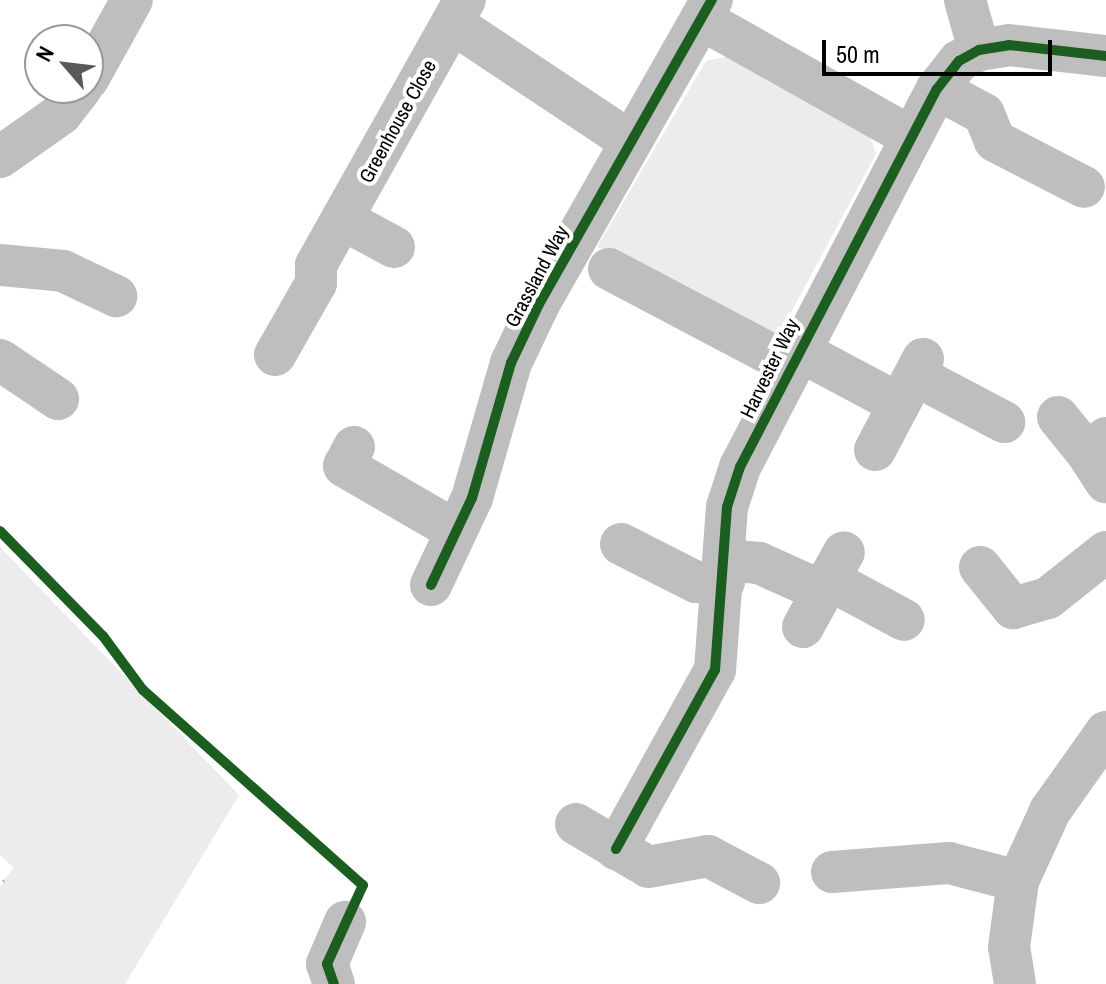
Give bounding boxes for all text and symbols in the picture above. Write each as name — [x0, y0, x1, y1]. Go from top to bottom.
north arrow — [24, 24, 104, 104]
scale bar — [826, 24, 1056, 74]
text: 50 m — [836, 38, 880, 70]
text: N — [28, 41, 61, 66]
street label: Greenhouse Close — [353, 55, 441, 187]
street label: Grassland Way — [499, 221, 573, 331]
street label: Harvester Way — [735, 314, 803, 422]

